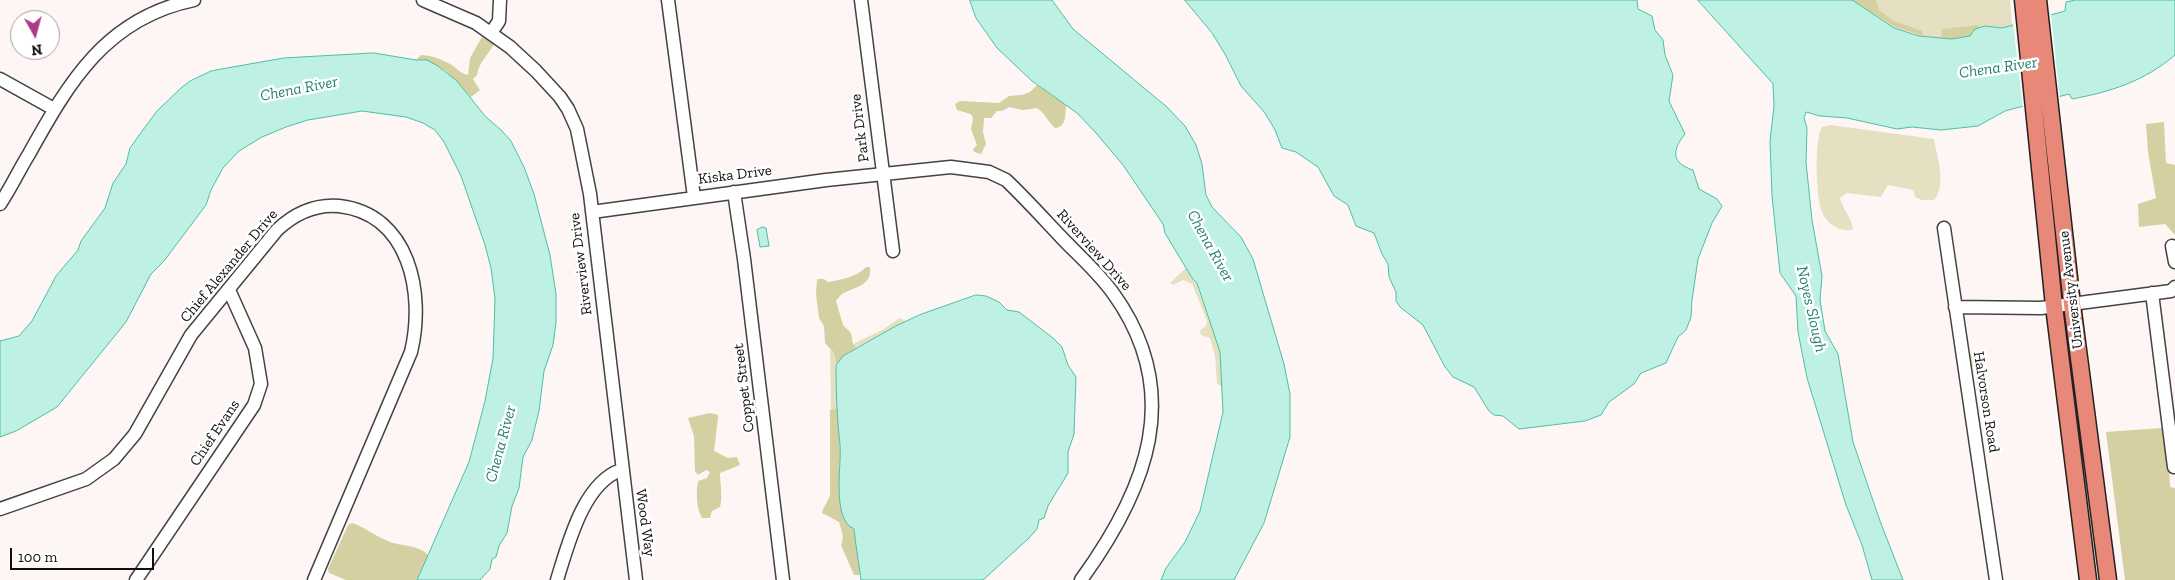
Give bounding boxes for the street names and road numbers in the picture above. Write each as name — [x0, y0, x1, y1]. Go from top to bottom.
street label: Park Drive — [847, 93, 873, 163]
street label: Kiska Drive — [697, 162, 773, 188]
street label: Chief Alexander Drive — [176, 206, 282, 326]
street label: Riverview Drive — [1053, 206, 1135, 294]
street label: Riverview Drive — [566, 212, 596, 316]
street label: University Avenue — [2055, 230, 2087, 350]
street label: Coppet Street — [730, 343, 758, 433]
street label: Halvorson Road — [1969, 350, 2003, 454]
street label: Chief Evans — [186, 396, 244, 470]
street label: Wood Way — [631, 488, 659, 558]

